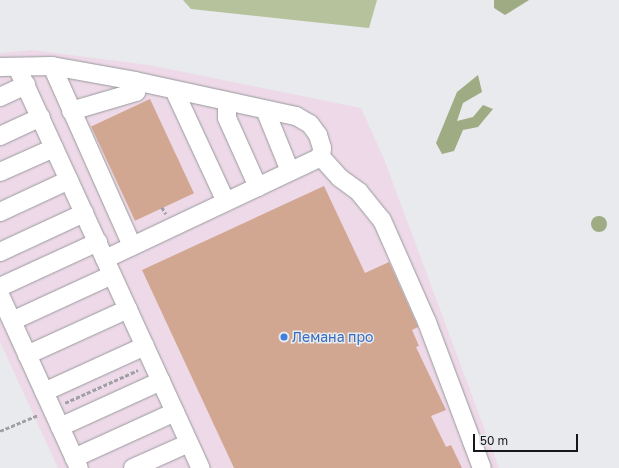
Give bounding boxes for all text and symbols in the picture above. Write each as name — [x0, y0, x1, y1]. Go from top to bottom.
place label: Лемана про — [292, 329, 373, 345]
marker: Лемана про — [279, 332, 289, 342]
scale bar — [475, 426, 580, 452]
text: 50 m — [480, 433, 508, 448]

